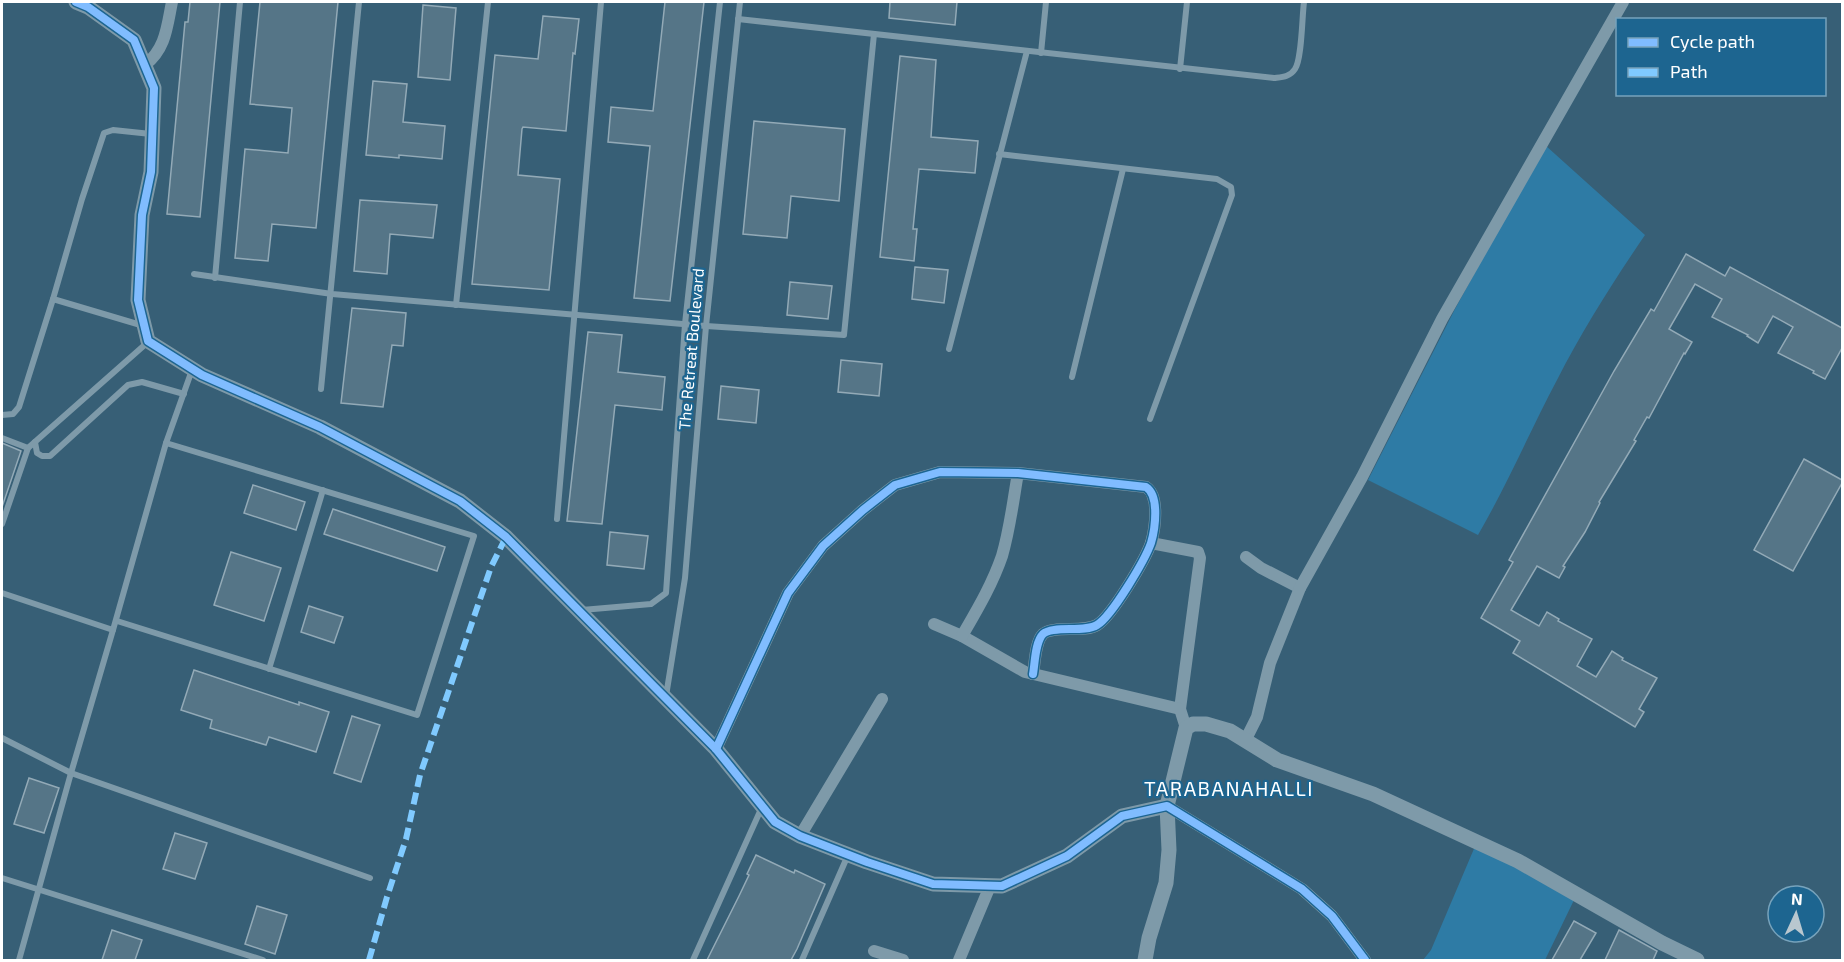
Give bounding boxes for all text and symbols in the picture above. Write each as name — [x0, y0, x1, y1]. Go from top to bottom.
legend — [1616, 18, 1826, 96]
text: Cycle path — [1670, 30, 1755, 52]
text: Path — [1670, 60, 1708, 82]
street label: The Retreat Boulevard — [674, 267, 707, 431]
district label: TARABANAHALLI — [1144, 776, 1314, 800]
north arrow — [1766, 884, 1826, 944]
text: N — [1791, 889, 1804, 908]

